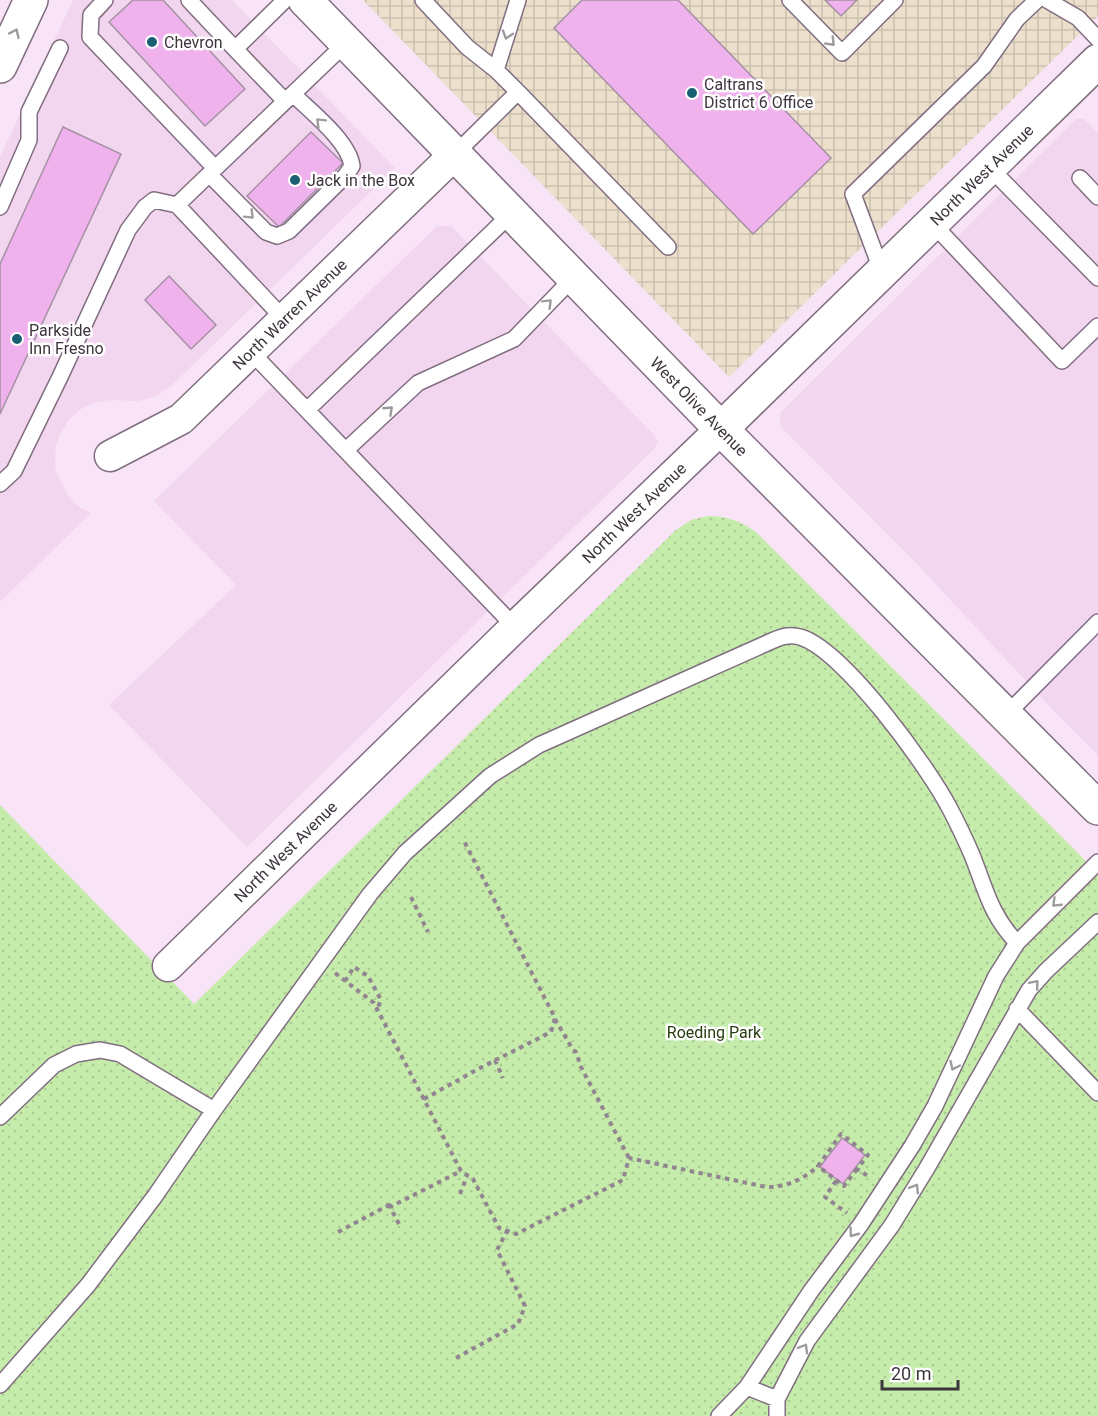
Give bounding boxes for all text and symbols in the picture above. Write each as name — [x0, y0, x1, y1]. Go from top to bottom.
one-way arrow — [8, 28, 20, 39]
one-way arrow — [502, 29, 514, 40]
place label: Chevron — [164, 33, 223, 52]
one-way arrow — [824, 34, 835, 45]
marker: Chevron — [145, 35, 159, 49]
place label: Caltrans District 6 Office — [704, 75, 813, 112]
marker: Caltrans District 6 Office — [685, 86, 699, 100]
one-way arrow — [317, 118, 328, 129]
street label: North West Avenue — [926, 121, 1037, 230]
place label: Jack in the Box — [307, 171, 415, 190]
marker: Jack in the Box — [288, 173, 302, 187]
one-way arrow — [243, 209, 254, 219]
street label: North Warren Avenue — [229, 255, 351, 374]
one-way arrow — [541, 300, 552, 311]
place label: Parkside Inn Fresno — [29, 321, 104, 358]
marker: Parkside Inn Fresno — [10, 332, 24, 346]
street label: West Olive Avenue — [646, 353, 751, 460]
one-way arrow — [382, 406, 393, 417]
street label: North West Avenue — [578, 459, 690, 567]
street label: North West Avenue — [230, 797, 341, 906]
one-way arrow — [1053, 896, 1063, 907]
one-way arrow — [1028, 980, 1039, 991]
park label: Roeding Park — [667, 1023, 762, 1042]
one-way arrow — [949, 1060, 961, 1071]
one-way arrow — [907, 1184, 919, 1194]
one-way arrow — [850, 1227, 861, 1238]
one-way arrow — [796, 1344, 808, 1354]
scale bar — [882, 1353, 958, 1391]
text: 20 m — [891, 1363, 931, 1384]

